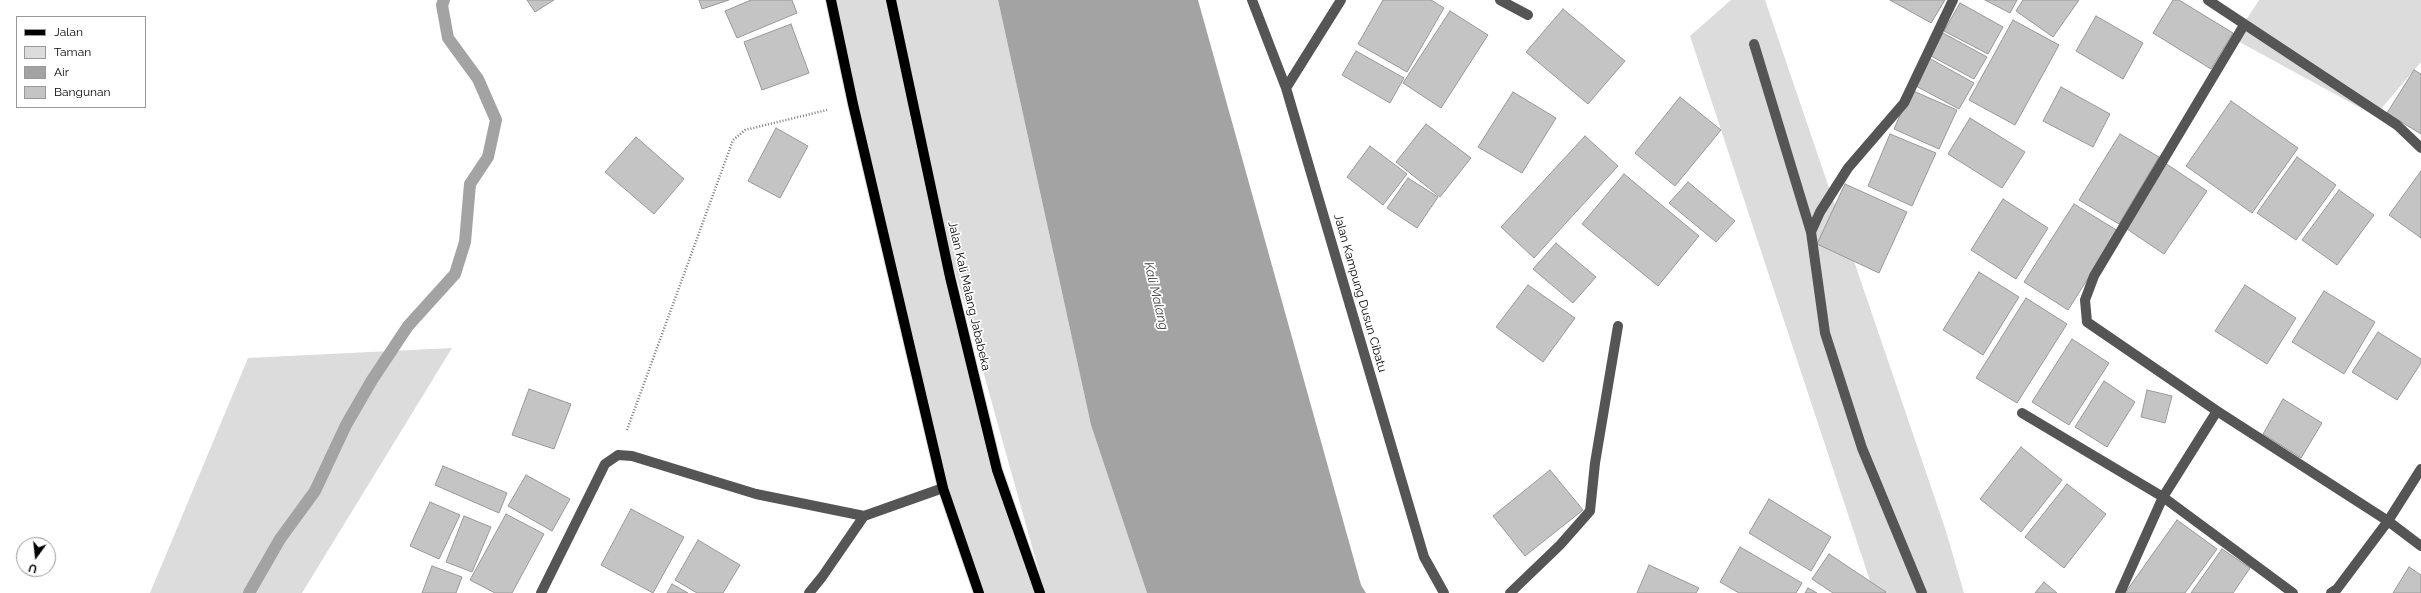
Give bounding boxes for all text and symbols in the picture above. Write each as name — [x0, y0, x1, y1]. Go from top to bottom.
legend — [16, 16, 146, 108]
text: Jalan — [54, 25, 83, 39]
text: Taman — [54, 45, 91, 59]
text: Air — [54, 65, 69, 79]
text: Bangunan — [54, 85, 111, 99]
street label: Jalan Kampung Dusun Cibatu — [1330, 212, 1390, 374]
street label: Jalan Kali Malang Jababeka — [945, 220, 993, 372]
water label: Kali Malang — [1141, 260, 1171, 332]
north arrow — [16, 537, 56, 577]
text: U — [27, 561, 39, 575]

